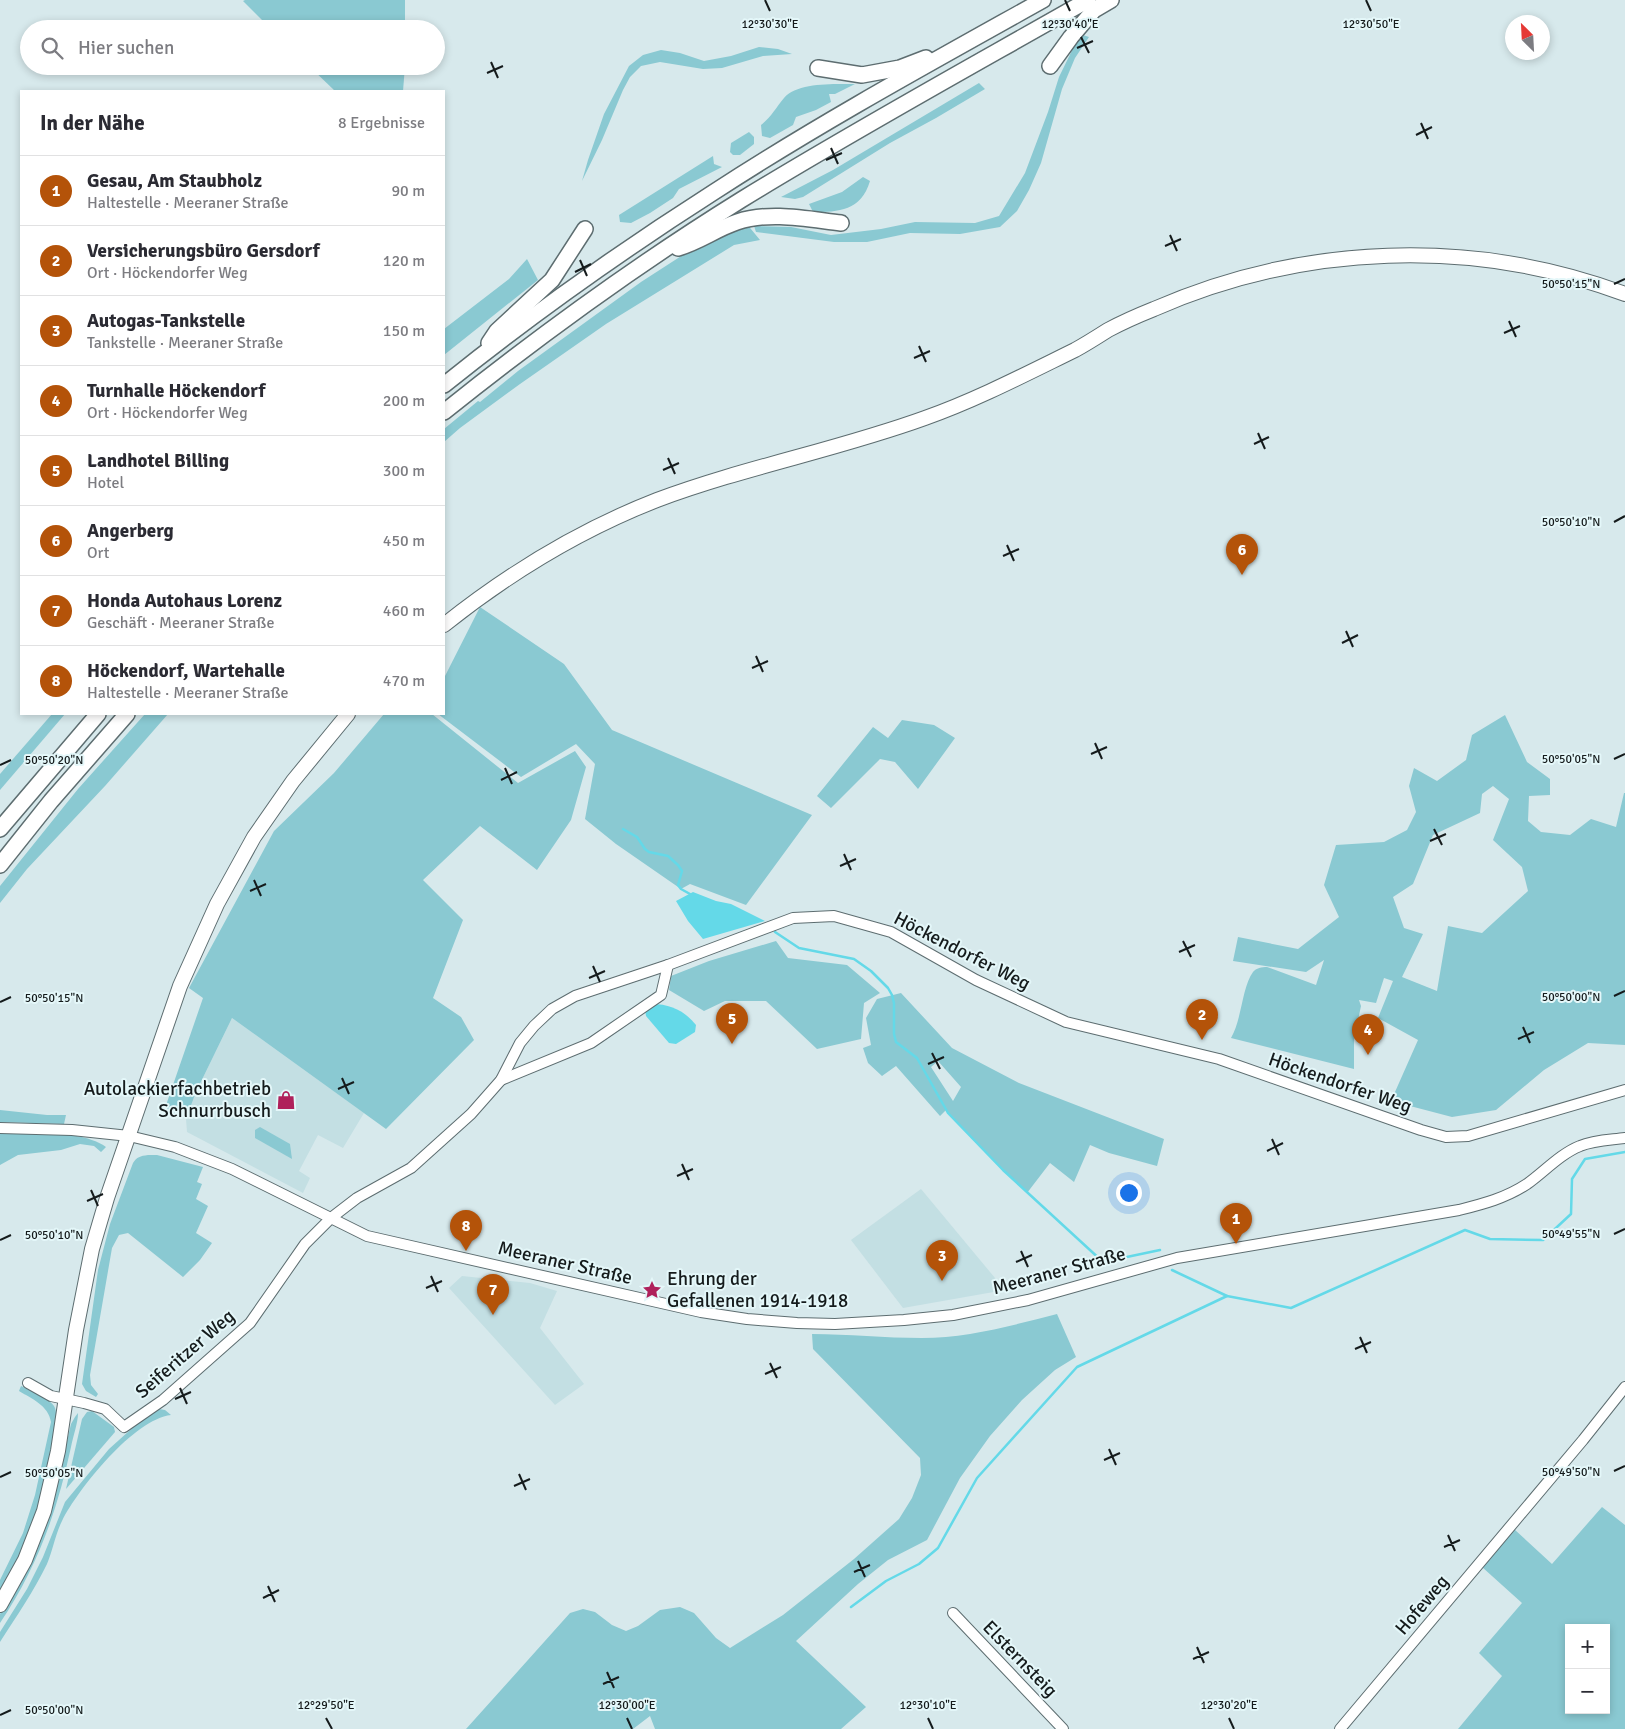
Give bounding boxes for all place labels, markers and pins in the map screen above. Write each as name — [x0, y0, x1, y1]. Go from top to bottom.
pin: 6 — [1226, 534, 1258, 575]
pin: 2 — [1186, 999, 1218, 1040]
pin: 5 — [716, 1003, 748, 1044]
pin: 4 — [1352, 1014, 1384, 1055]
place label: Autolackierfachbetrieb Schnurrbusch — [84, 1077, 271, 1123]
shop icon: Autolackierfachbetrieb Schnurrbusch — [275, 1089, 297, 1111]
pin: 1 — [1220, 1203, 1252, 1244]
pin: 8 — [450, 1210, 482, 1251]
pin: 3 — [926, 1240, 958, 1281]
place label: Ehrung der Gefallenen 1914-1918 — [667, 1267, 848, 1313]
pin: 7 — [477, 1274, 509, 1315]
place icon: Ehrung der Gefallenen 1914-1918 — [641, 1279, 663, 1301]

